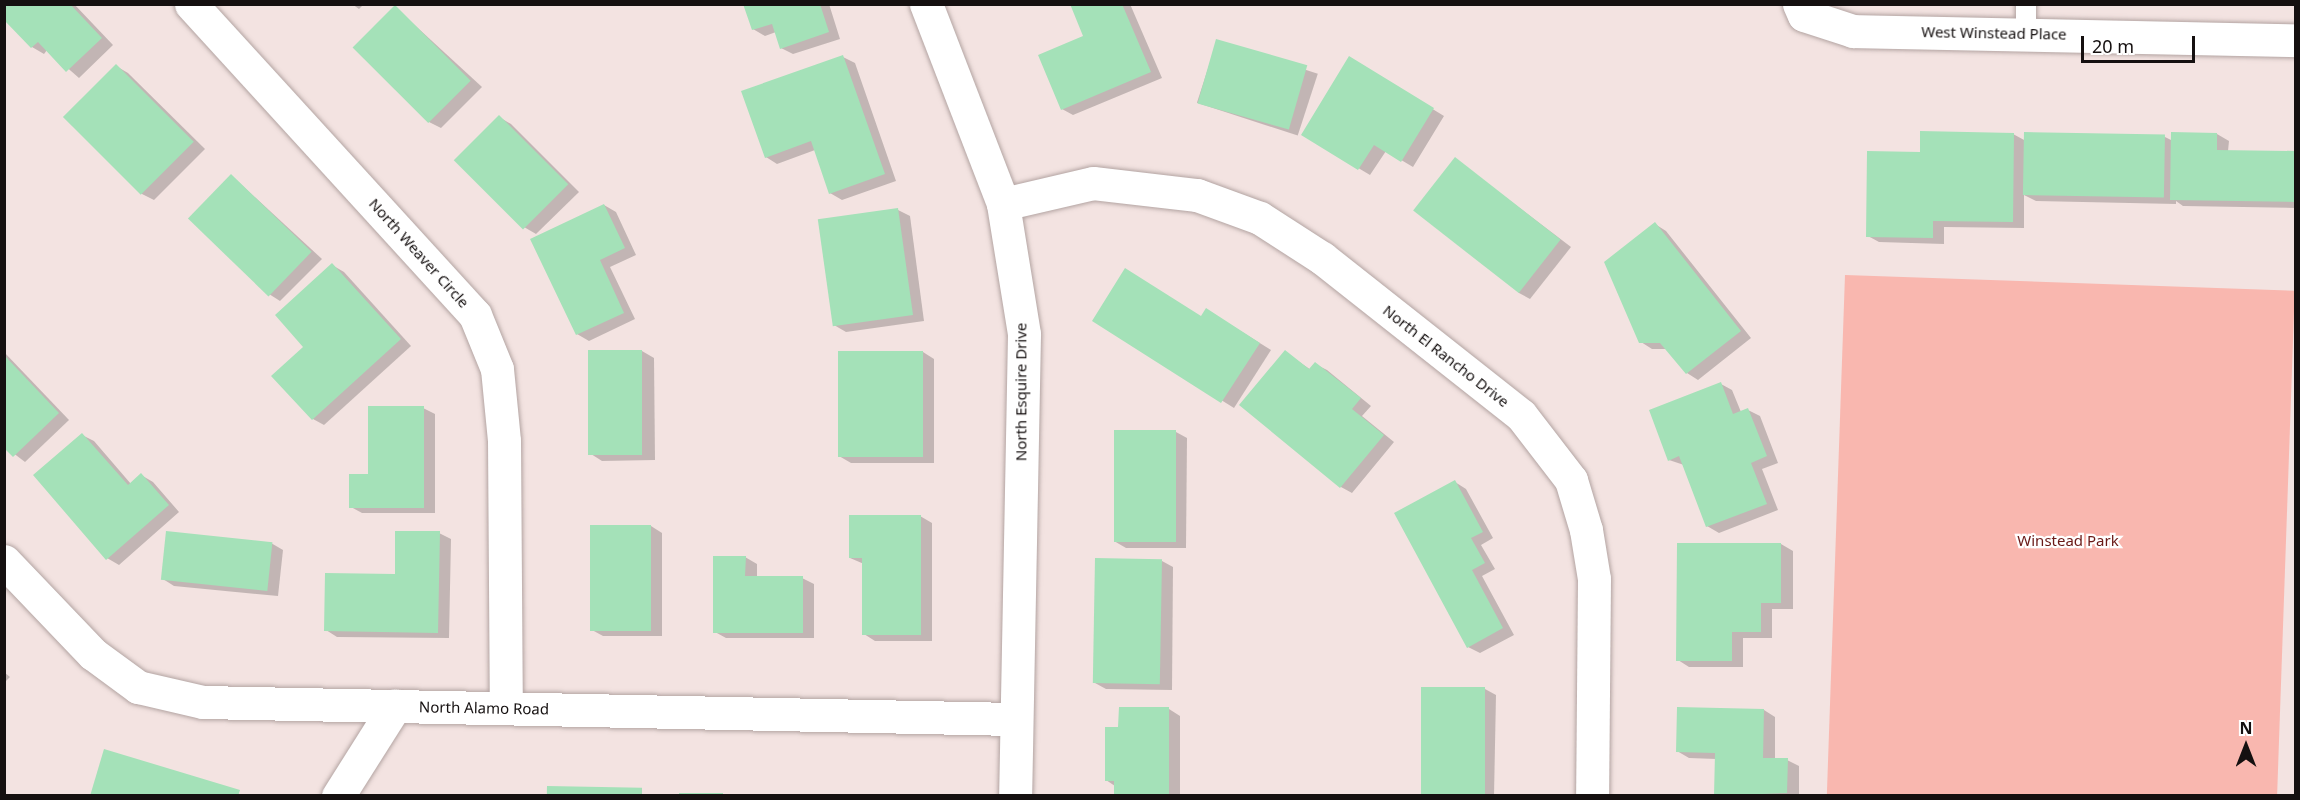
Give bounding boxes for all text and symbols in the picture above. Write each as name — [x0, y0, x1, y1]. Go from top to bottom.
street label: West Winstead Place — [1921, 23, 2067, 43]
scale bar — [2084, 24, 2198, 62]
text: 20 m — [2092, 34, 2134, 58]
street label: North Weaver Circle — [365, 195, 473, 311]
street label: North El Rancho Drive — [1379, 301, 1513, 411]
street label: North Esquire Drive — [1012, 323, 1030, 461]
park label: Winstead Park — [2017, 532, 2119, 550]
street label: North Alamo Road — [419, 698, 549, 718]
north arrow — [2216, 716, 2276, 776]
text: N — [2239, 717, 2253, 739]

